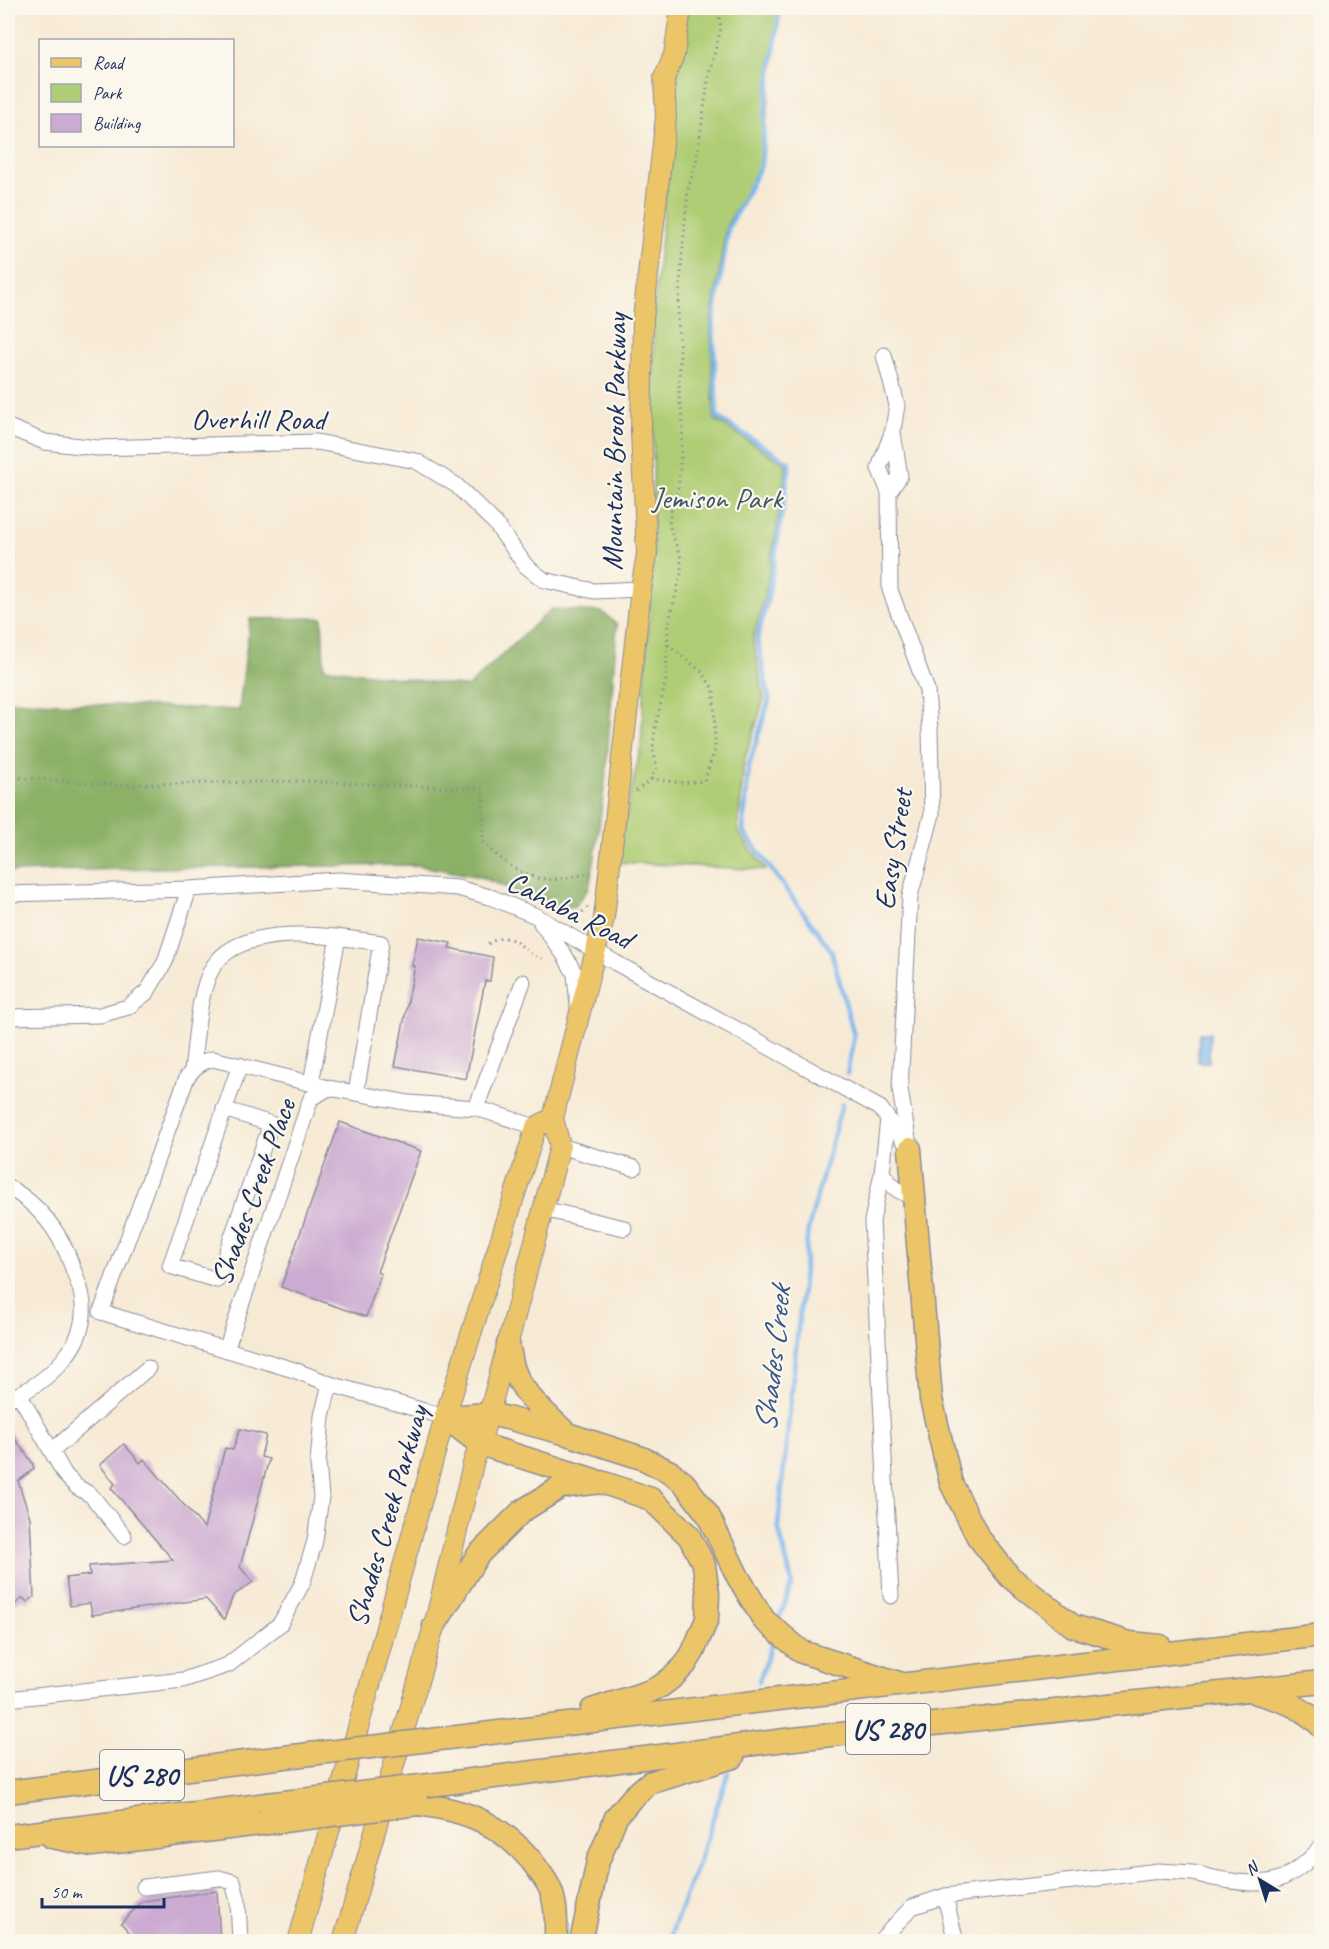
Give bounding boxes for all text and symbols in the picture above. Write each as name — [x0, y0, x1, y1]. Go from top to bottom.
legend — [39, 39, 234, 147]
text: Road — [93, 52, 126, 74]
text: Park — [93, 82, 123, 104]
text: Building — [93, 112, 142, 134]
street label: Mountain Brook Parkway — [593, 311, 635, 571]
street label: Overhill Road — [191, 400, 329, 438]
park label: Jemison Park — [650, 479, 784, 517]
street label: Easy Street — [865, 783, 922, 912]
street label: Cahaba Road — [501, 862, 643, 960]
street label: Shades Creek Place — [202, 1092, 305, 1290]
water label: Shades Creek — [744, 1279, 801, 1434]
street label: Shades Creek Parkway — [337, 1398, 437, 1631]
road number: US 280 — [846, 1704, 930, 1754]
road number: US 280 — [100, 1750, 184, 1800]
north arrow — [1230, 1850, 1290, 1910]
text: N — [1241, 1856, 1264, 1880]
scale bar — [42, 1871, 164, 1909]
text: 50 m — [51, 1881, 84, 1903]

